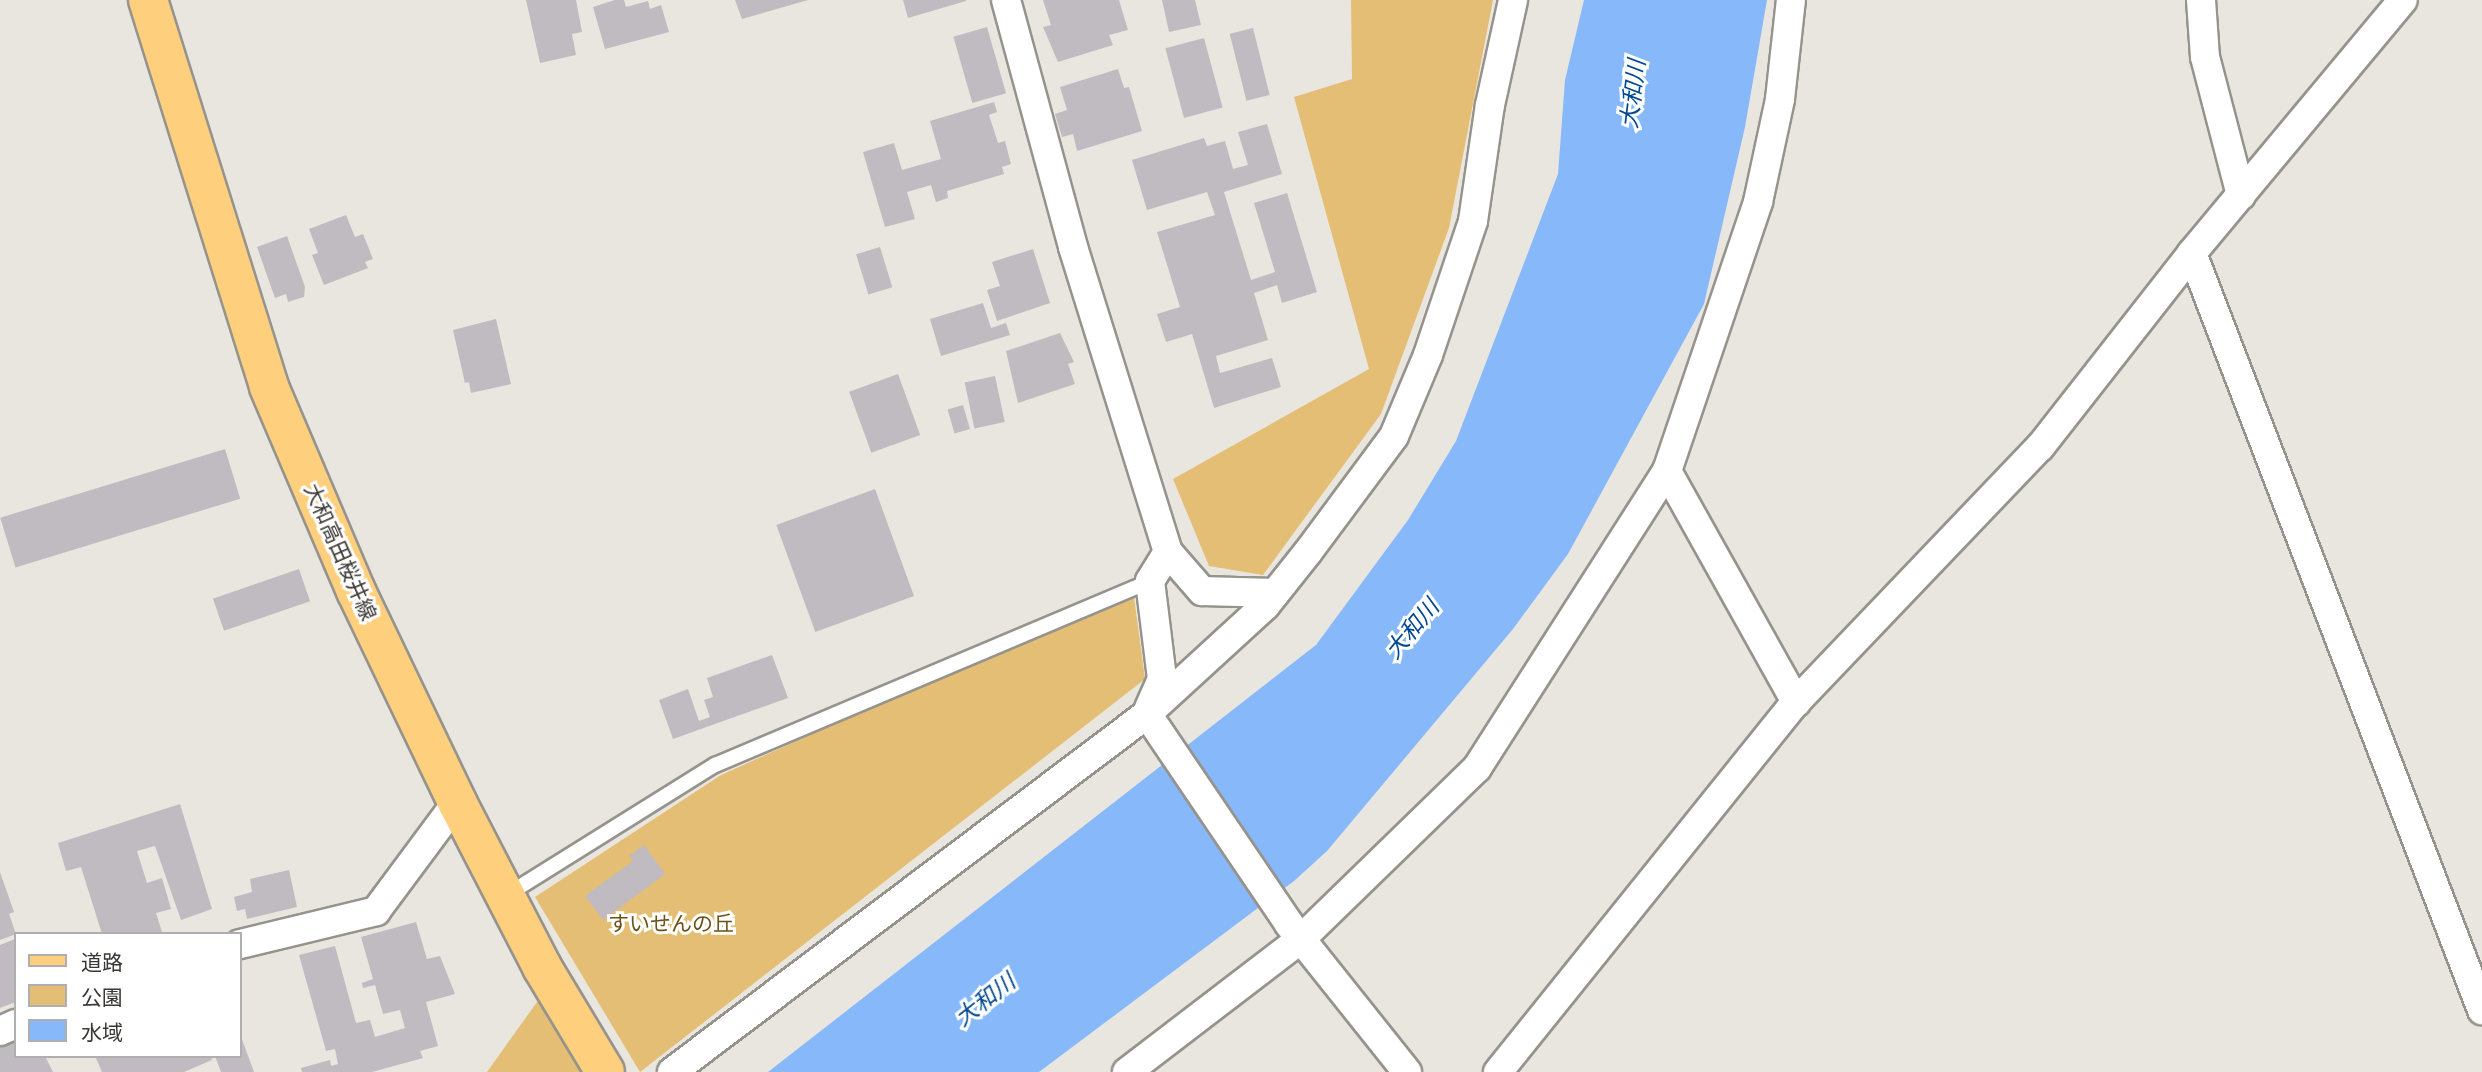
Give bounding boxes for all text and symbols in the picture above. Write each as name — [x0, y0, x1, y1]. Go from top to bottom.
water label: 大和川 — [1615, 58, 1651, 130]
street label: 大和高田桜井線 — [299, 480, 381, 624]
water label: 大和川 — [1379, 594, 1445, 664]
park label: すいせんの丘 — [608, 911, 734, 937]
legend — [14, 932, 242, 1058]
text: 道路 — [81, 950, 123, 975]
water label: 大和川 — [949, 968, 1021, 1032]
text: 公園 — [81, 985, 123, 1010]
text: 水域 — [81, 1020, 123, 1045]

